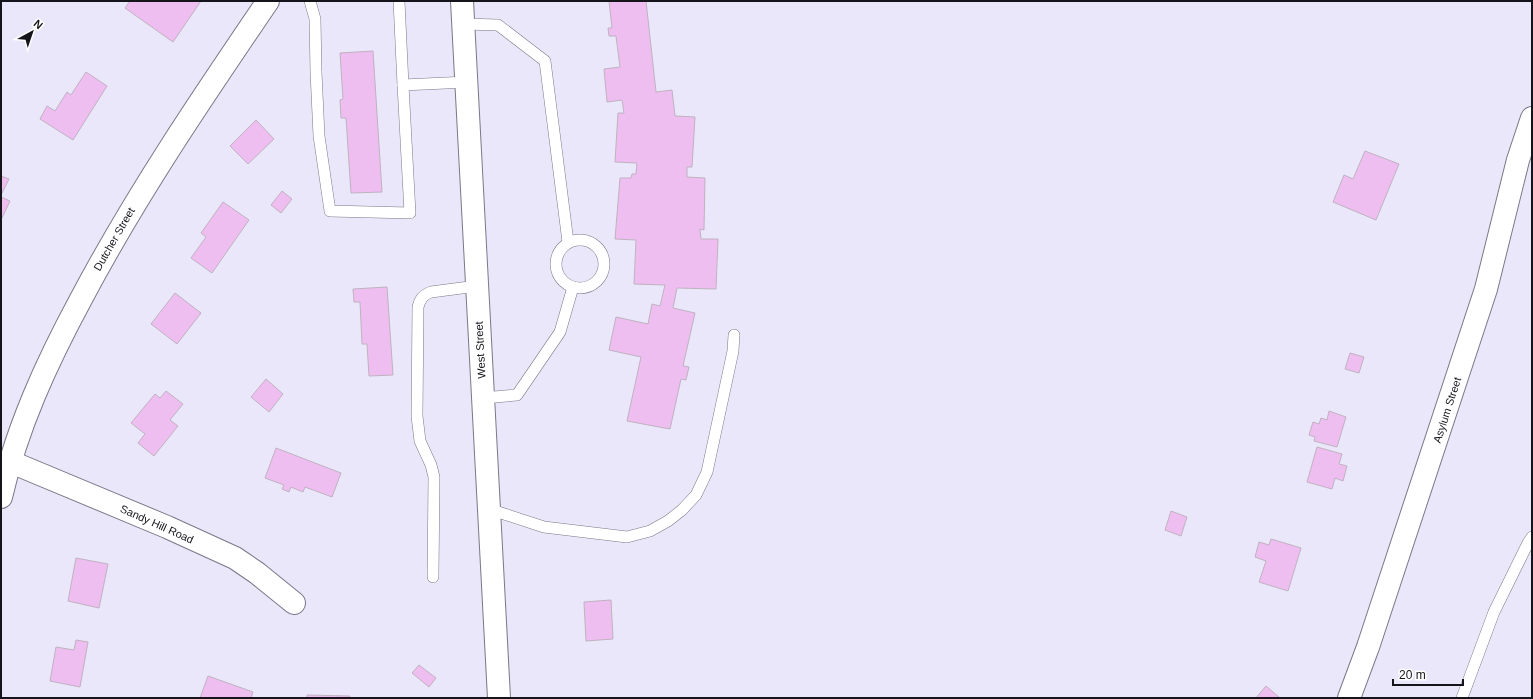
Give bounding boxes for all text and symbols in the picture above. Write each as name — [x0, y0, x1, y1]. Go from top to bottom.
north arrow — [12, 12, 52, 52]
text: N — [32, 17, 45, 32]
street label: Dutcher Street — [91, 205, 137, 273]
street label: West Street — [473, 321, 487, 379]
street label: Asylum Street — [1431, 376, 1463, 444]
street label: Sandy Hill Road — [119, 502, 195, 546]
scale bar — [1393, 661, 1463, 687]
text: 20 m — [1399, 668, 1426, 682]

